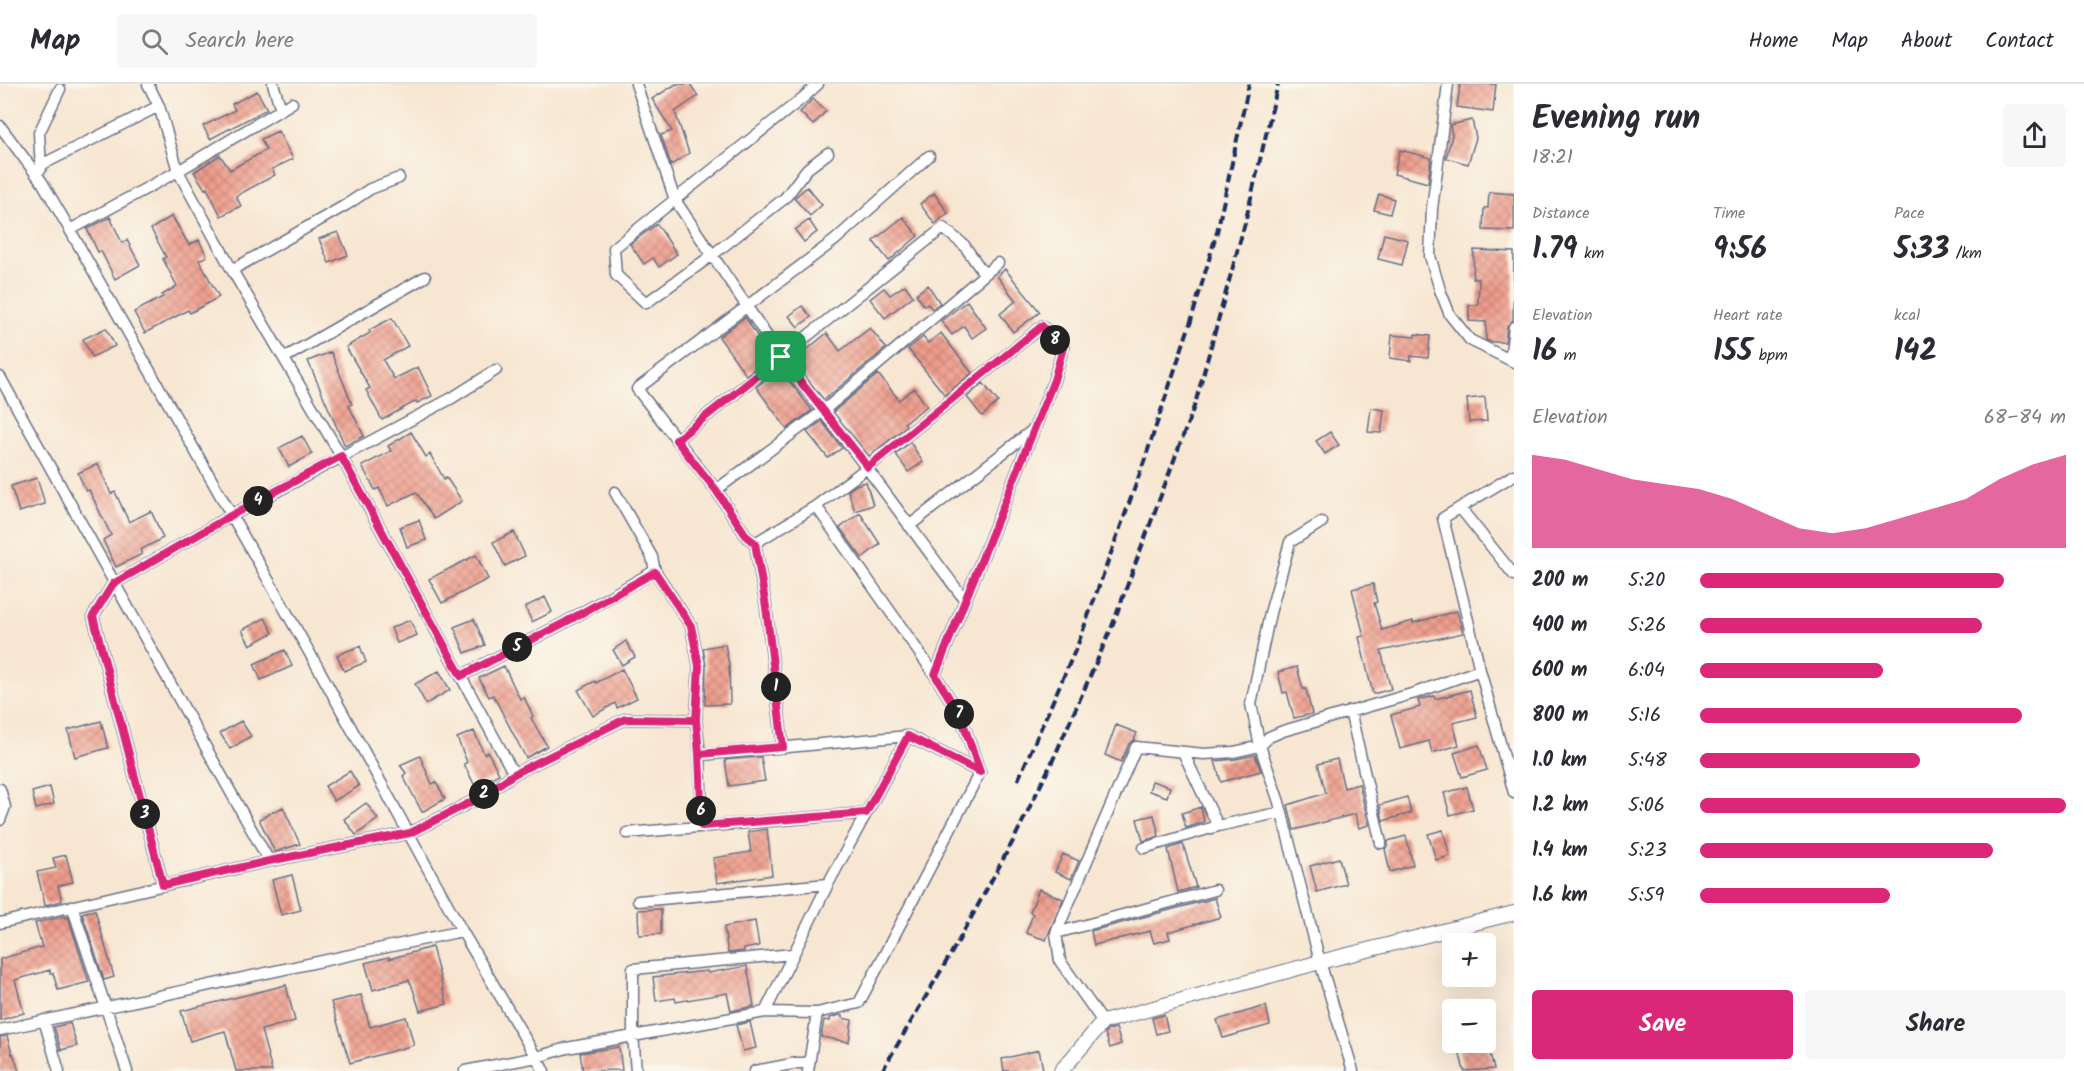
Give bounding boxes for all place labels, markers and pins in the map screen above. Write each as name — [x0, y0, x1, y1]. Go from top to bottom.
pin: 8 — [1040, 325, 1070, 355]
pin — [755, 331, 806, 382]
pin: 4 — [243, 486, 273, 516]
pin: 5 — [502, 632, 532, 662]
pin: 1 — [761, 672, 791, 702]
pin: 7 — [944, 699, 974, 729]
pin: 2 — [469, 779, 499, 809]
pin: 6 — [686, 796, 716, 826]
pin: 3 — [130, 799, 160, 829]

